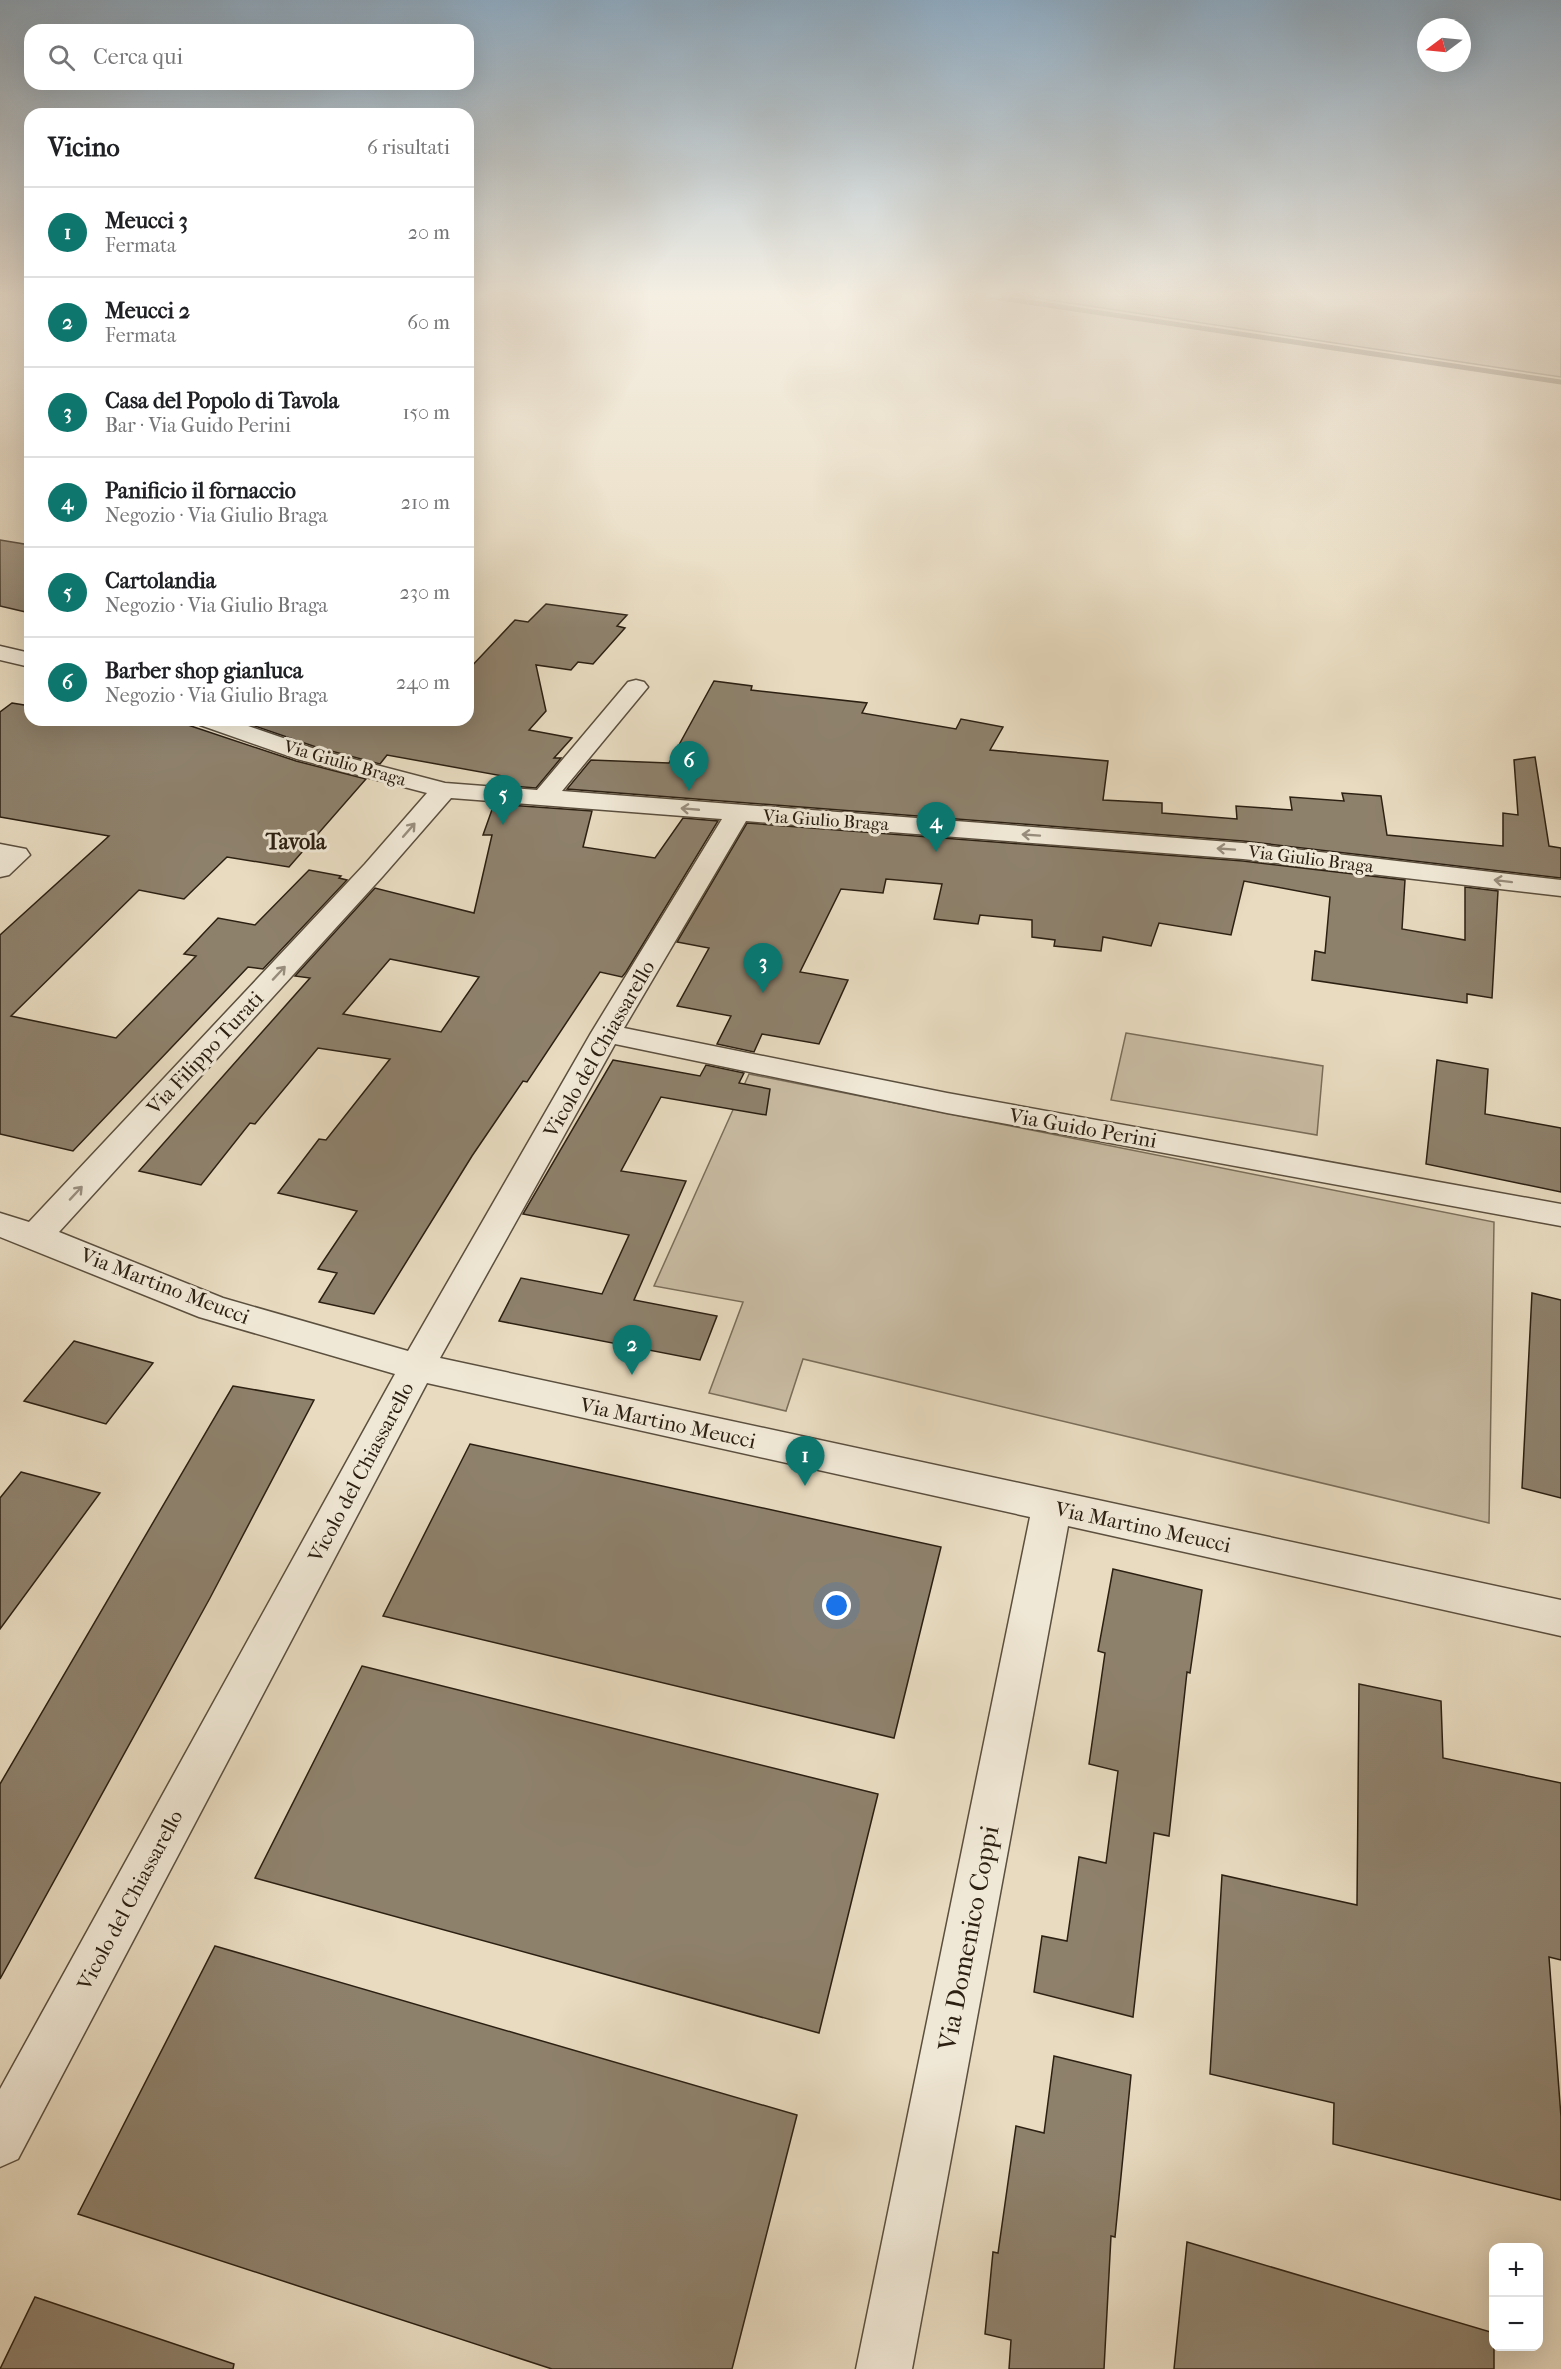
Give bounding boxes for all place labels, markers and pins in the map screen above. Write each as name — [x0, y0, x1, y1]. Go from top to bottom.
pin: 6 — [670, 742, 708, 791]
pin: 5 — [484, 776, 522, 825]
pin: 4 — [916, 802, 956, 852]
pin: 3 — [744, 944, 783, 993]
pin: 2 — [612, 1326, 652, 1375]
pin: 1 — [786, 1436, 824, 1486]

